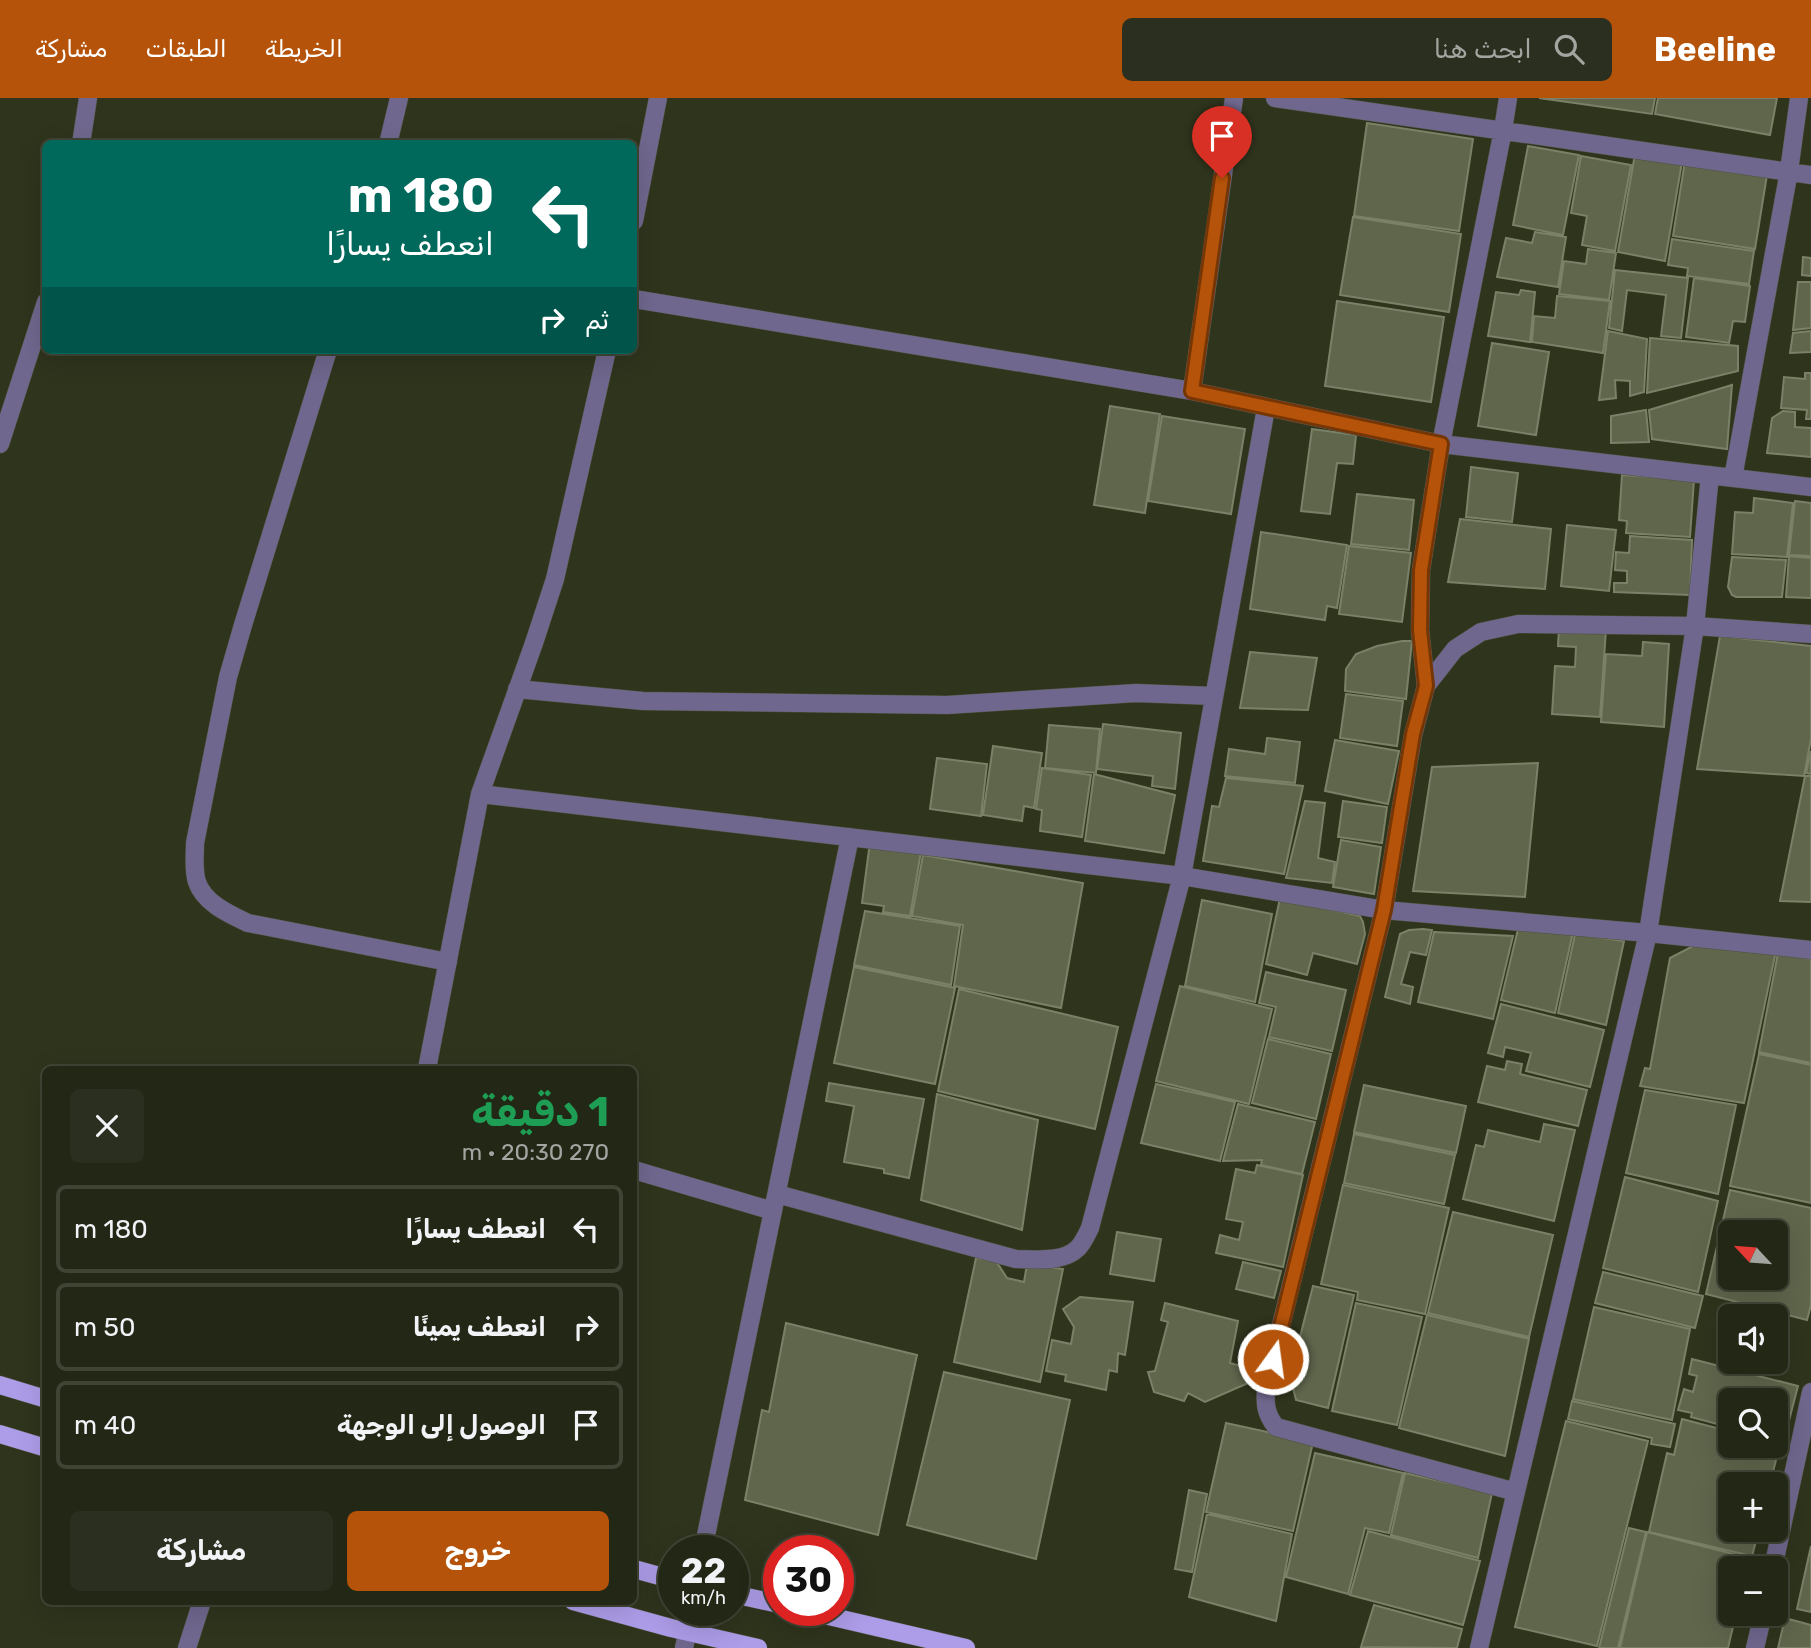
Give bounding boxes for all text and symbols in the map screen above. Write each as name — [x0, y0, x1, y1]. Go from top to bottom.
search box — [1122, 18, 1612, 81]
icon: search — [1550, 30, 1588, 68]
text: Beeline — [1654, 30, 1776, 69]
text: ابحث هنا — [1434, 34, 1532, 65]
text: مشاركة — [35, 35, 107, 63]
text: الطبقات — [145, 35, 227, 63]
text: الخريطة — [265, 35, 343, 63]
pin — [1192, 106, 1252, 178]
icon: arrive — [1203, 117, 1241, 155]
text: 180 m — [348, 166, 494, 224]
icon: left — [518, 168, 609, 259]
text: انعطف يسارًا — [326, 225, 494, 263]
icon: right — [533, 301, 571, 339]
text: ثم — [585, 305, 609, 336]
text: 1 دقيقة — [471, 1087, 609, 1137]
button: close — [70, 1089, 144, 1163]
text: 270 m · 20:30 — [462, 1138, 609, 1166]
icon: left — [567, 1210, 605, 1248]
text: 180 m — [74, 1214, 148, 1245]
text: انعطف يسارًا — [405, 1214, 546, 1245]
north arrow — [1718, 1220, 1788, 1290]
map controls — [1718, 1220, 1788, 1626]
button: sound — [1718, 1304, 1788, 1374]
icon: right — [567, 1308, 605, 1346]
text: 50 m — [74, 1312, 135, 1343]
text: انعطف يمينًا — [413, 1312, 546, 1343]
position arrow — [1236, 1322, 1310, 1396]
button: search — [1718, 1388, 1788, 1458]
icon: arrive — [567, 1406, 605, 1444]
text: 40 m — [74, 1410, 136, 1441]
text: الوصول إلى الوجهة — [337, 1410, 546, 1441]
button: + — [1718, 1472, 1788, 1542]
button: مشاركة — [70, 1511, 333, 1591]
button: خروج — [347, 1511, 609, 1591]
speed limit sign: 30 — [763, 1535, 854, 1626]
text: 22 — [681, 1550, 726, 1592]
button: − — [1718, 1556, 1788, 1626]
text: km/h — [681, 1587, 726, 1609]

